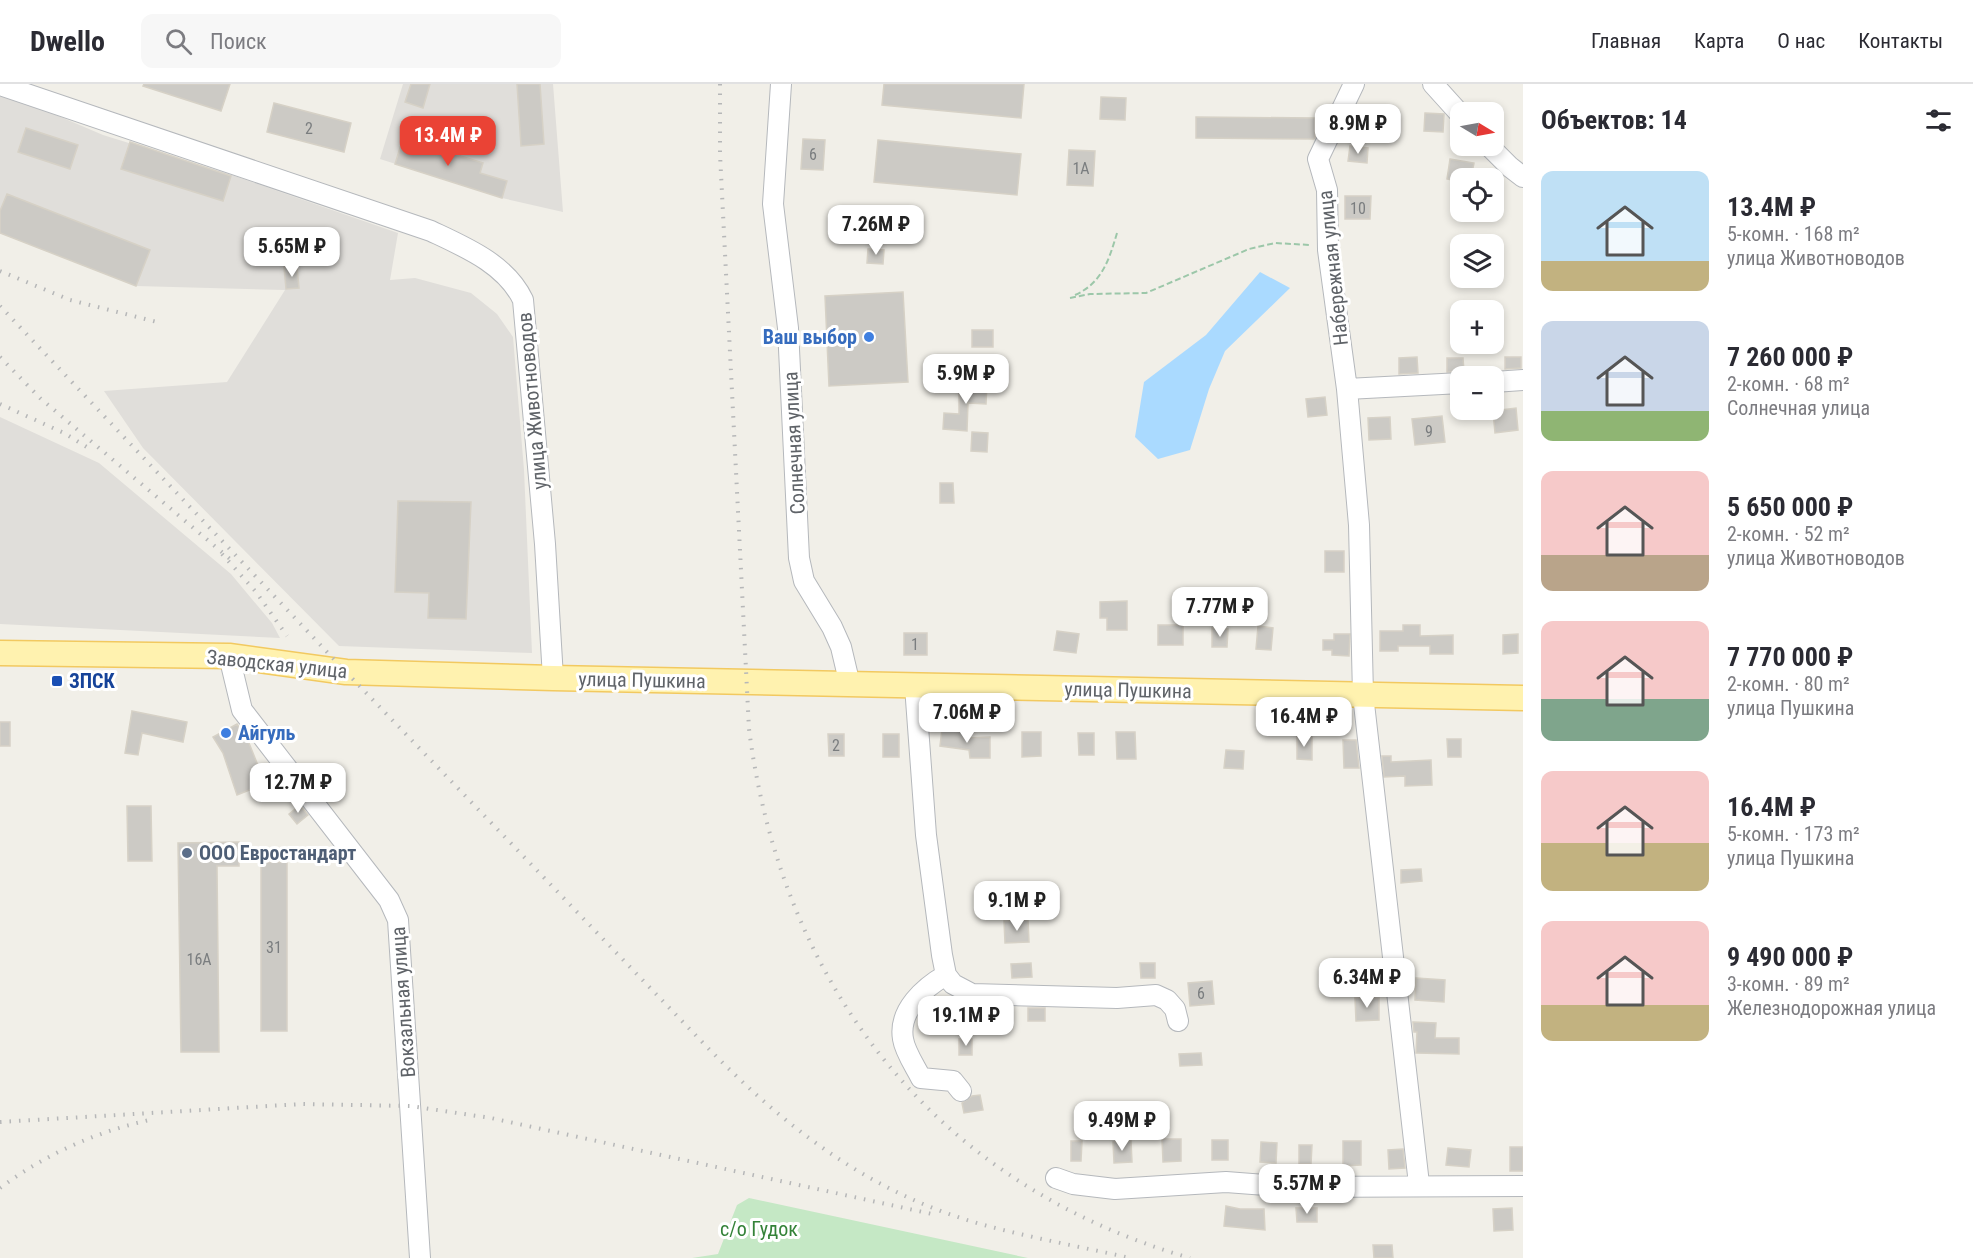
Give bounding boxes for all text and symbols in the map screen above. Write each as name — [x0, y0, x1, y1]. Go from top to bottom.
search box — [141, 14, 561, 68]
text: Dwello — [30, 25, 105, 58]
icon: search — [162, 25, 195, 58]
text: Поиск — [210, 29, 267, 54]
text: Главная — [1591, 29, 1661, 53]
text: Карта — [1694, 29, 1744, 53]
text: О нас — [1777, 29, 1825, 53]
text: Контакты — [1858, 29, 1943, 53]
north arrow — [1450, 102, 1504, 156]
map controls — [1450, 102, 1504, 420]
pin: 8.9M ₽ — [1309, 104, 1407, 155]
icon: filters — [1922, 104, 1955, 137]
text: Объектов: 14 — [1541, 105, 1687, 135]
text: 8.9M ₽ — [1329, 111, 1387, 135]
pin: 13.4M ₽ — [393, 116, 503, 167]
house number: 2 — [305, 119, 313, 138]
text: 13.4M ₽ — [414, 123, 482, 147]
house number: 6 — [809, 145, 817, 164]
house number: 1А — [1072, 159, 1090, 178]
button: locate — [1450, 168, 1504, 222]
street label: Набережная улица — [1313, 189, 1353, 347]
text: 13.4M ₽ — [1727, 192, 1816, 222]
icon: home — [1589, 195, 1661, 267]
house number: 10 — [1350, 199, 1366, 218]
pin: 7.26M ₽ — [821, 205, 931, 256]
text: 7.26M ₽ — [842, 212, 910, 236]
text: 5-комн. · 168 m² — [1727, 222, 1860, 246]
pin: 5.65M ₽ — [237, 227, 347, 278]
text: 5.65M ₽ — [258, 234, 326, 258]
button: layers — [1450, 234, 1504, 288]
text: улица Животноводов — [1727, 246, 1905, 270]
button: + — [1450, 300, 1504, 354]
street label: улица Животноводов — [512, 311, 552, 491]
place label: Ваш выбор — [763, 325, 857, 349]
marker: Ваш выбор — [862, 330, 876, 344]
text: 7 260 000 ₽ — [1727, 342, 1853, 372]
icon: home — [1589, 345, 1661, 417]
pin: 5.9M ₽ — [917, 354, 1015, 405]
text: 5.9M ₽ — [937, 361, 995, 385]
button: − — [1450, 366, 1504, 420]
street label: Солнечная улица — [778, 371, 810, 515]
text: 2-комн. · 68 m² — [1727, 372, 1850, 396]
text: Солнечная улица — [1727, 396, 1870, 420]
house number: 9 — [1425, 422, 1433, 441]
text: 5 650 000 ₽ — [1727, 492, 1853, 522]
icon: home — [1589, 495, 1661, 567]
text: 2-комн. · 52 m² — [1727, 522, 1850, 546]
text: улица Животноводов — [1727, 546, 1905, 570]
pin: 7.77M ₽ — [1165, 587, 1275, 638]
text: 7.77M ₽ — [1186, 594, 1254, 618]
house number: 1 — [911, 635, 919, 654]
text: 7 770 000 ₽ — [1727, 642, 1853, 672]
street label: Заводская улица — [206, 645, 348, 683]
icon: home — [1589, 645, 1661, 717]
street label: улица Пушкина — [578, 667, 706, 693]
place label: ЗПСК — [69, 669, 116, 693]
text: 2-комн. · 80 m² — [1727, 672, 1850, 696]
marker: ЗПСК — [50, 674, 64, 688]
street label: улица Пушкина — [1064, 677, 1192, 703]
pin: 7.06M ₽ — [912, 693, 1022, 744]
text: улица Пушкина — [1727, 696, 1854, 720]
pin: 16.4M ₽ — [1249, 697, 1359, 748]
text: 7.06M ₽ — [933, 700, 1001, 724]
text: 16.4M ₽ — [1270, 704, 1338, 728]
place label: Айгуль — [238, 721, 295, 745]
marker: Айгуль — [219, 726, 233, 740]
house number: 2 — [832, 736, 840, 755]
pin: 12.7M ₽ — [243, 763, 353, 814]
text: 12.7M ₽ — [264, 770, 332, 794]
text: 16.4M ₽ — [1727, 792, 1816, 822]
icon: home — [1589, 795, 1661, 867]
text: 5-комн. · 173 m² — [1727, 822, 1860, 846]
place label: ООО Евростандарт — [199, 841, 356, 865]
marker: ООО Евростандарт — [180, 846, 194, 860]
text: улица Пушкина — [1727, 846, 1854, 870]
pin: 9.1M ₽ — [968, 881, 1066, 932]
text: 9.1M ₽ — [988, 888, 1046, 912]
street label: Вокзальная улица — [386, 926, 420, 1078]
house number: 31 — [266, 938, 282, 957]
text: 9 490 000 ₽ — [1727, 942, 1853, 972]
icon: home — [1589, 945, 1661, 1017]
house number: 16А — [186, 950, 212, 969]
pin: 6.34M ₽ — [1312, 958, 1422, 1009]
text: 6.34M ₽ — [1333, 965, 1401, 989]
text: 3-комн. · 89 m² — [1727, 972, 1850, 996]
house number: 6 — [1197, 984, 1205, 1003]
pin: 19.1M ₽ — [911, 996, 1021, 1047]
text: Железнодорожная улица — [1727, 996, 1936, 1020]
text: 19.1M ₽ — [932, 1003, 1000, 1027]
pin: 9.49M ₽ — [1067, 1101, 1177, 1152]
text: 9.49M ₽ — [1088, 1108, 1156, 1132]
pin: 5.57M ₽ — [1252, 1164, 1362, 1215]
text: 5.57M ₽ — [1273, 1171, 1341, 1195]
park label: с/о Гудок — [720, 1217, 798, 1241]

